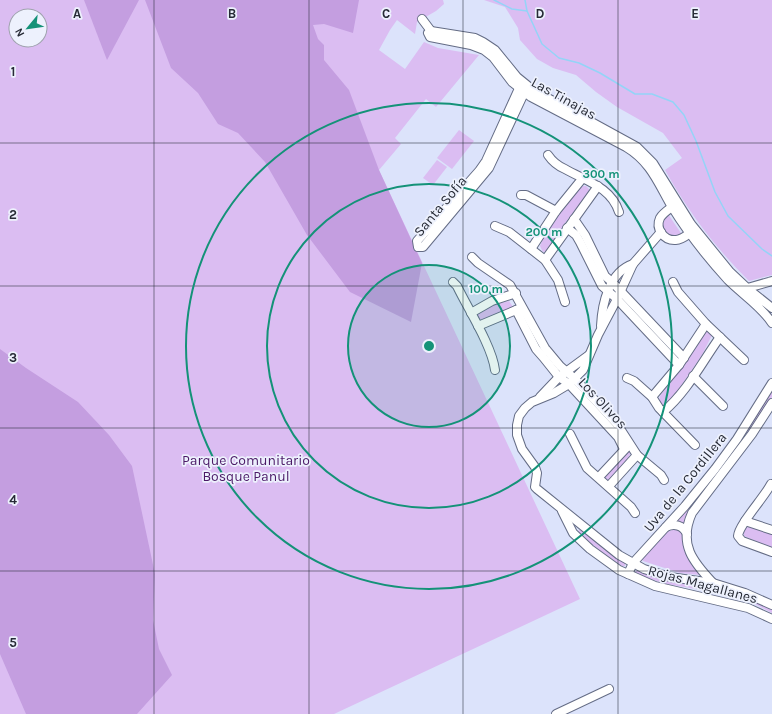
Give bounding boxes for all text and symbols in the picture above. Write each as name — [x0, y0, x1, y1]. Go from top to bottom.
text: A — [73, 6, 81, 21]
text: B — [228, 6, 236, 21]
text: C — [382, 6, 390, 21]
text: D — [536, 6, 545, 21]
text: E — [691, 6, 699, 21]
north arrow — [8, 8, 48, 48]
text: N — [12, 26, 27, 39]
text: 1 — [11, 64, 15, 79]
street label: Las Tinajas — [528, 74, 599, 123]
text: 300 m — [582, 167, 620, 181]
street label: Santa Sofía — [410, 173, 471, 240]
text: 2 — [9, 207, 17, 222]
text: 200 m — [526, 225, 562, 239]
text: 100 m — [469, 282, 503, 296]
centre of rings — [422, 339, 436, 353]
text: 3 — [9, 350, 17, 365]
street label: Los Olivos — [575, 374, 631, 433]
street label: Uva de la Cordillera — [640, 429, 731, 535]
park label: Parque Comunitario Bosque Panul — [182, 452, 310, 485]
text: 4 — [9, 492, 17, 507]
street label: Rojas Magallanes — [646, 562, 760, 607]
text: 5 — [9, 635, 17, 650]

